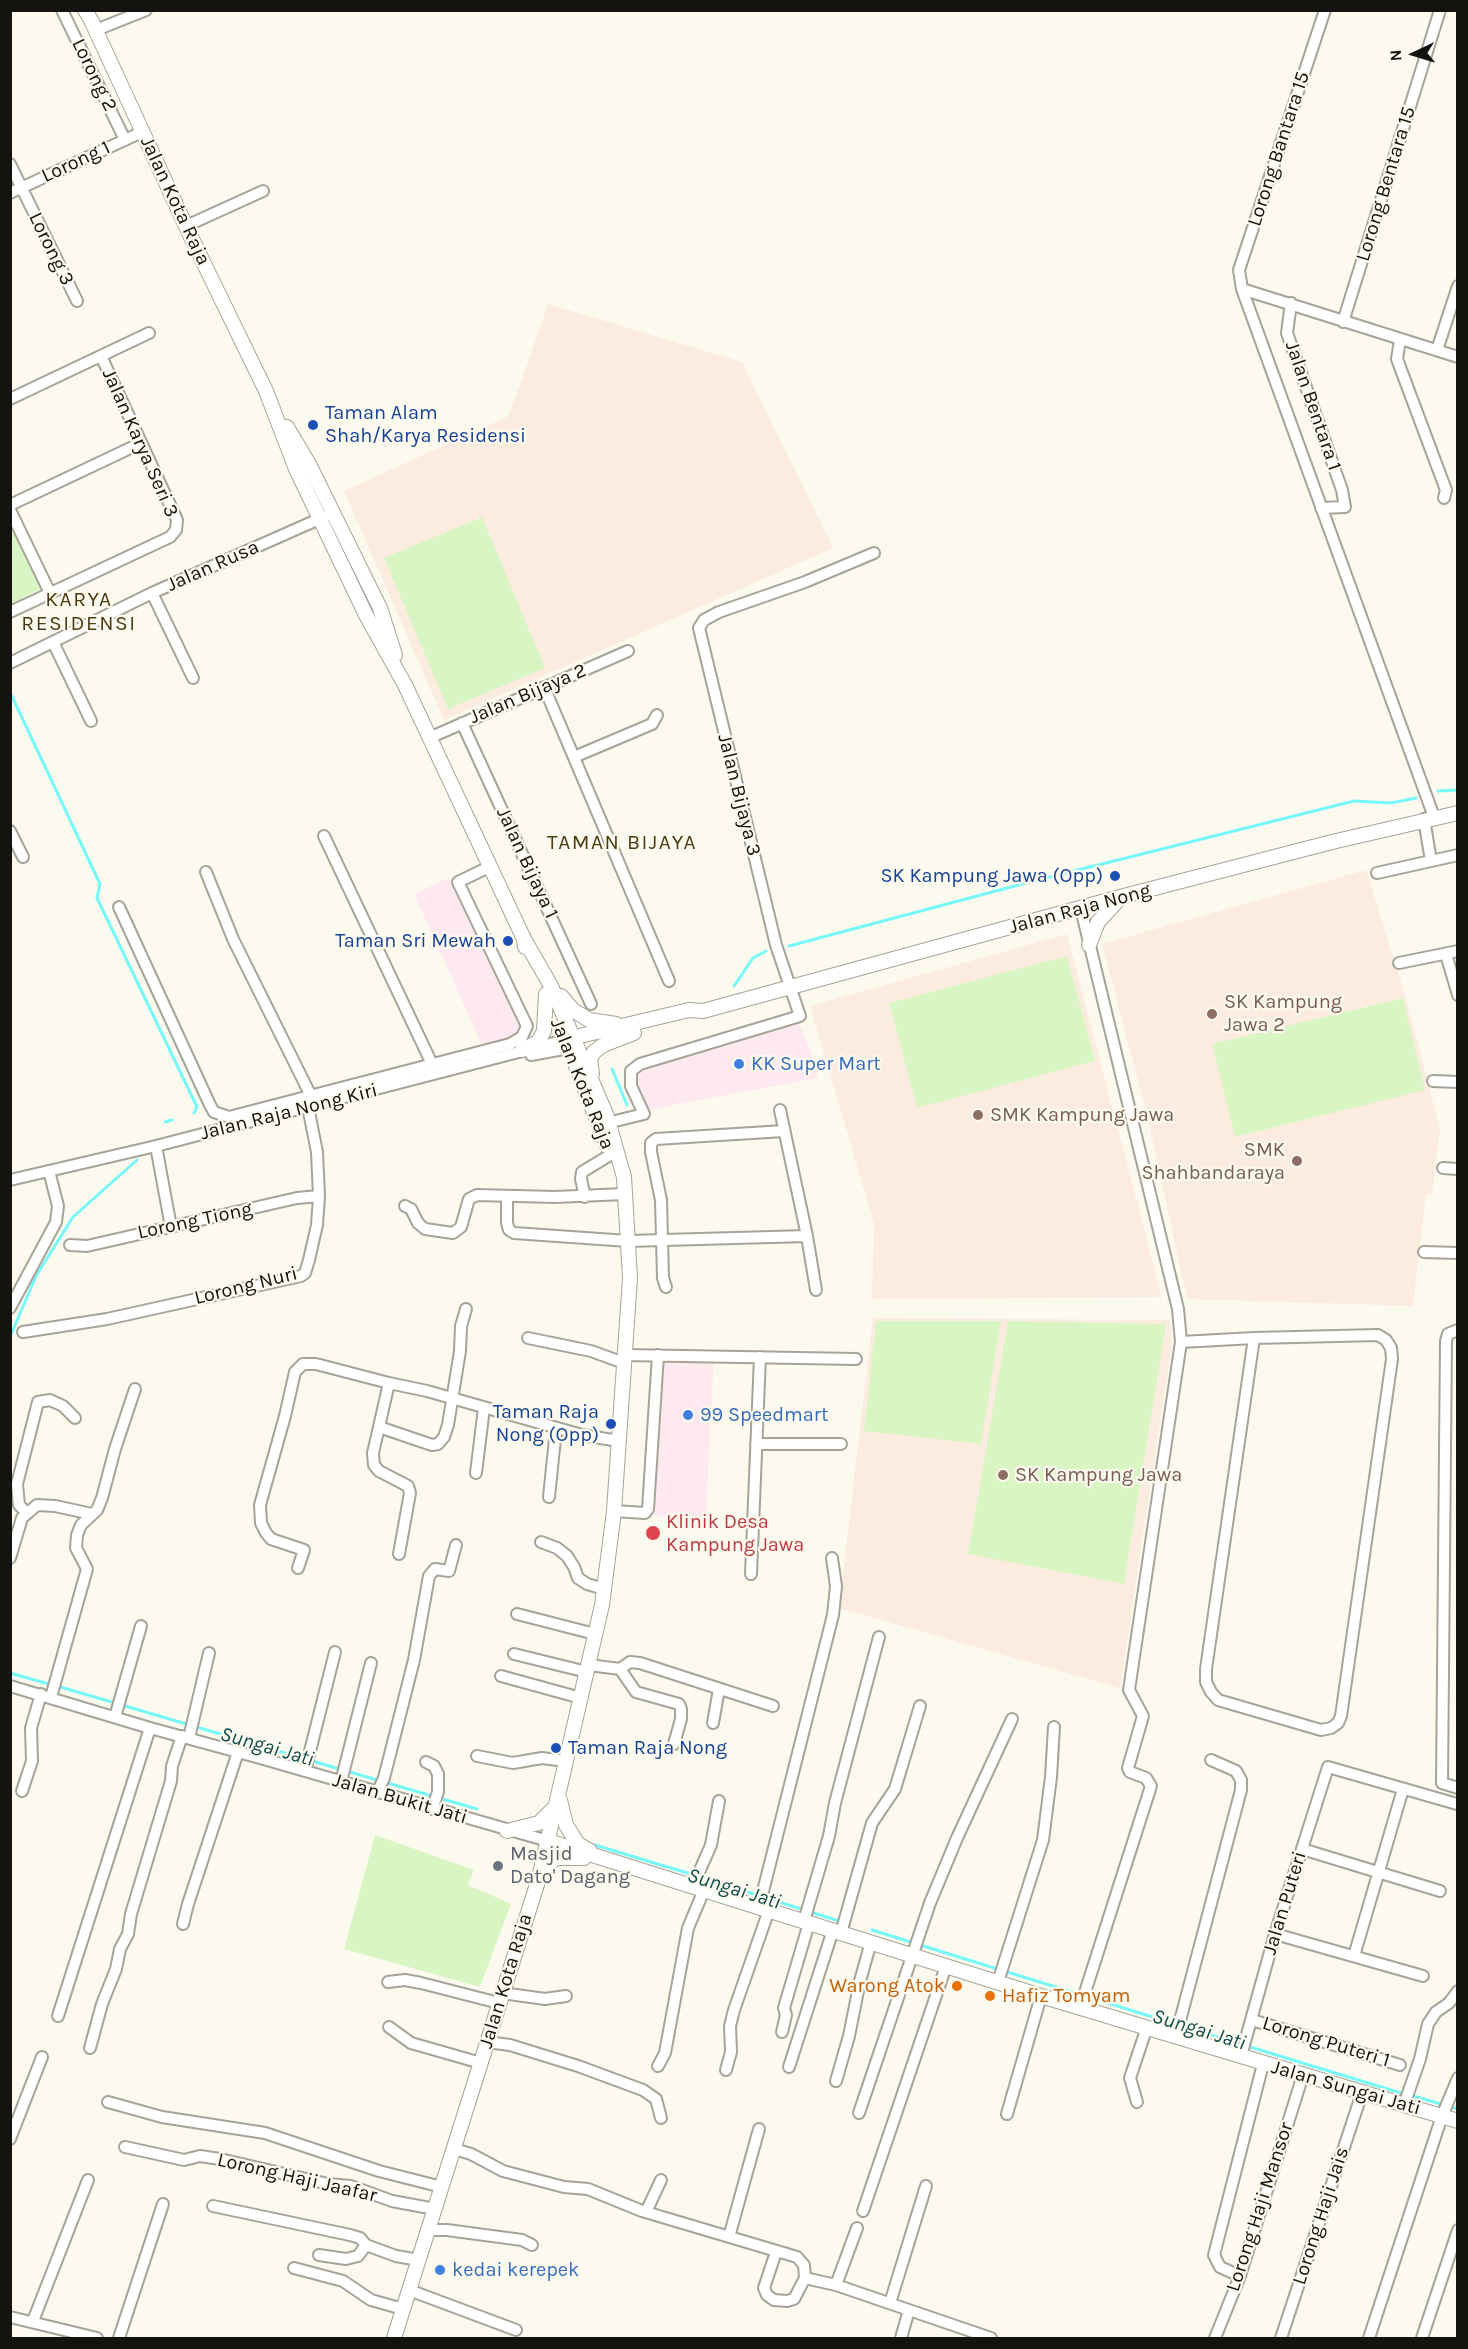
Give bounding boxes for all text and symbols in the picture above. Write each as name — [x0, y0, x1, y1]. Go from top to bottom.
north arrow — [1384, 24, 1444, 84]
street label: Lorong 2 — [66, 35, 122, 115]
text: N — [1386, 49, 1405, 62]
street label: Lorong Bantara 15 — [1243, 69, 1315, 229]
street label: Lorong Bentara 15 — [1351, 104, 1421, 264]
street label: Jalan Kota Raja — [135, 133, 215, 269]
street label: Lorong 1 — [38, 136, 114, 188]
street label: Lorong 3 — [23, 209, 79, 289]
street label: Jalan Bentara 1 — [1280, 338, 1346, 474]
street label: Jalan Karya Seri 3 — [96, 365, 184, 521]
place label: Taman Alam Shah/Karya Residensi — [325, 401, 526, 448]
marker: Taman Alam Shah/Karya Residensi — [306, 418, 320, 432]
street label: Jalan Rusa — [163, 535, 263, 597]
district label: KARYA RESIDENSI — [21, 587, 137, 637]
street label: Jalan Bijaya 2 — [466, 659, 590, 729]
street label: Jalan Bijaya 3 — [712, 731, 766, 859]
street label: Jalan Bijaya 1 — [491, 804, 563, 922]
district label: TAMAN BIJAYA — [547, 830, 697, 856]
place label: SK Kampung Jawa (Opp) — [880, 864, 1103, 888]
marker: SK Kampung Jawa (Opp) — [1108, 869, 1122, 883]
street label: Jalan Raja Nong — [1006, 879, 1154, 939]
place label: Taman Sri Mewah — [335, 929, 496, 953]
marker: Taman Sri Mewah — [501, 934, 515, 948]
place label: SK Kampung Jawa 2 — [1224, 990, 1342, 1037]
marker: SK Kampung Jawa 2 — [1205, 1007, 1219, 1021]
street label: Jalan Kota Raja — [545, 1015, 619, 1153]
place label: KK Super Mart — [751, 1052, 881, 1076]
marker: KK Super Mart — [732, 1057, 746, 1071]
street label: Jalan Raja Nong Kiri — [198, 1078, 380, 1146]
place label: SMK Kampung Jawa — [990, 1103, 1174, 1127]
marker: SMK Kampung Jawa — [971, 1108, 985, 1122]
place label: SMK Shahbandaraya — [1141, 1138, 1285, 1185]
marker: SMK Shahbandaraya — [1290, 1154, 1304, 1168]
street label: Lorong Tiong — [135, 1197, 255, 1245]
street label: Lorong Nuri — [192, 1262, 300, 1310]
place label: Taman Raja Nong (Opp) — [493, 1400, 599, 1447]
place label: 99 Speedmart — [700, 1403, 829, 1427]
marker: 99 Speedmart — [681, 1408, 695, 1422]
marker: Taman Raja Nong (Opp) — [604, 1417, 618, 1431]
place label: SK Kampung Jawa — [1015, 1463, 1182, 1487]
marker: SK Kampung Jawa — [996, 1468, 1010, 1482]
place label: Klinik Desa Kampung Jawa — [666, 1510, 804, 1557]
marker: Klinik Desa Kampung Jawa — [644, 1524, 662, 1542]
water label: Sungai Jati — [217, 1722, 317, 1772]
place label: Taman Raja Nong — [568, 1736, 727, 1760]
marker: Taman Raja Nong — [549, 1741, 563, 1755]
street label: Jalan Bukit Jati — [330, 1768, 470, 1830]
place label: Masjid Dato' Dagang — [510, 1842, 630, 1889]
street label: Jalan Puteri — [1258, 1848, 1312, 1958]
marker: Masjid Dato' Dagang — [491, 1859, 505, 1873]
water label: Sungai Jati — [684, 1863, 784, 1915]
street label: Jalan Kota Raja — [474, 1911, 538, 2051]
place label: Warong Atok — [829, 1974, 945, 1998]
marker: Warong Atok — [950, 1979, 964, 1993]
place label: Hafiz Tomyam — [1002, 1984, 1131, 2008]
marker: Hafiz Tomyam — [983, 1989, 997, 2003]
water label: Sungai Jati — [1149, 2004, 1249, 2056]
street label: Lorong Puteri 1 — [1259, 2011, 1393, 2073]
street label: Jalan Sungai Jati — [1269, 2055, 1423, 2121]
street label: Lorong Haji Mansor — [1221, 2119, 1299, 2295]
street label: Lorong Haji Jais — [1287, 2144, 1355, 2288]
street label: Lorong Haji Jaafar — [215, 2148, 379, 2208]
place label: kedai kerepek — [452, 2258, 579, 2282]
marker: kedai kerepek — [433, 2263, 447, 2277]

